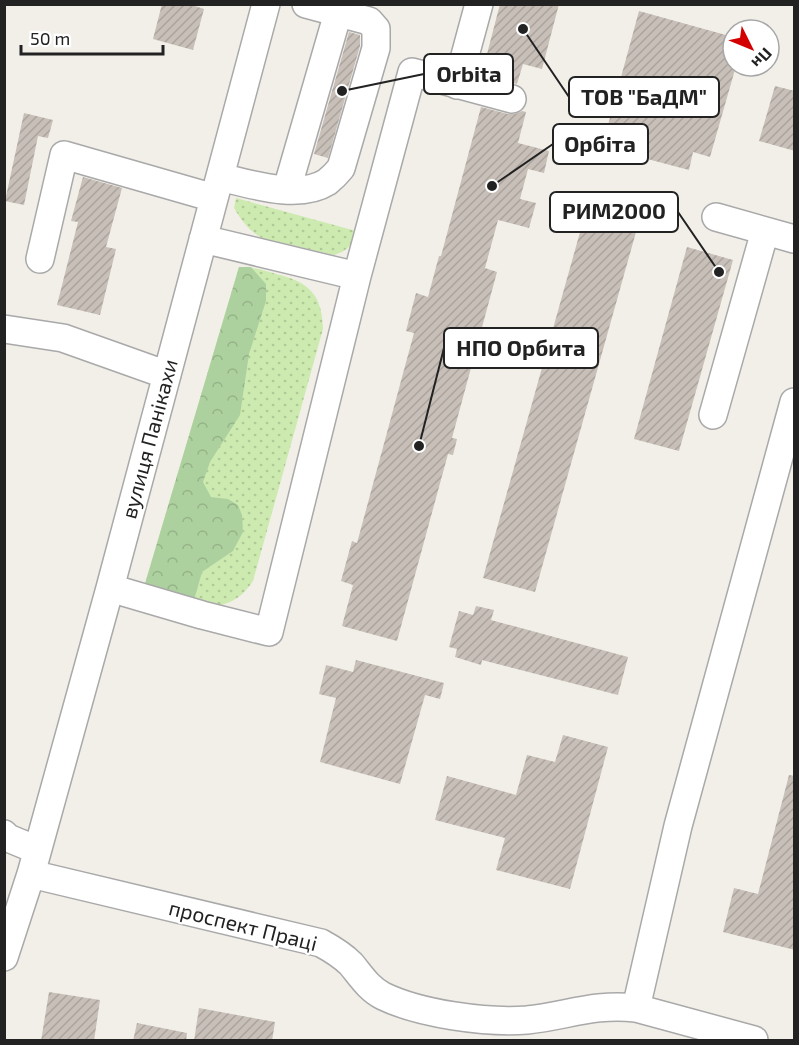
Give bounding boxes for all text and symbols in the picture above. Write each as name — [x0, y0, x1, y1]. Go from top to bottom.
scale bar — [21, 18, 164, 56]
north arrow — [721, 18, 781, 78]
text: 50 m — [30, 27, 70, 49]
text: Пн — [748, 44, 776, 73]
callout: Orbita — [424, 54, 513, 94]
text: Orbita — [436, 60, 502, 86]
callout: ТОВ "БаДМ" — [569, 77, 719, 117]
text: ТОВ "БаДМ" — [581, 83, 707, 109]
callout: Орбіта — [553, 124, 648, 164]
text: Орбіта — [564, 130, 636, 156]
callout: РИМ2000 — [550, 192, 678, 232]
text: РИМ2000 — [562, 197, 666, 223]
callout: НПО Орбита — [444, 328, 598, 368]
text: НПО Орбита — [456, 334, 586, 360]
street label: вулиця Панікахи — [115, 356, 183, 521]
street label: проспект Праці — [167, 894, 320, 955]

